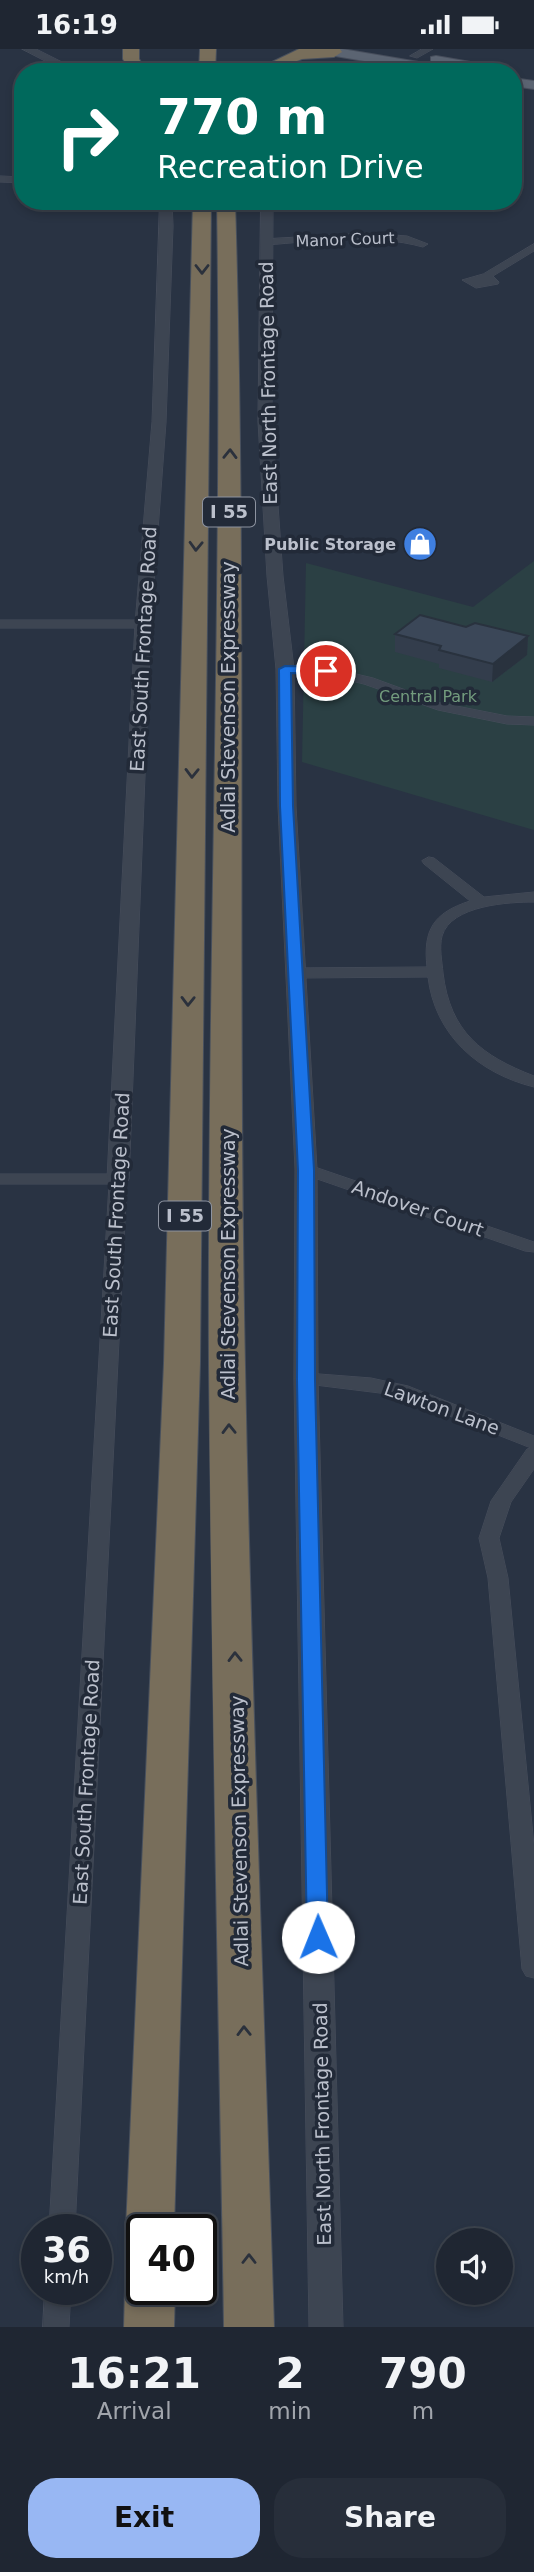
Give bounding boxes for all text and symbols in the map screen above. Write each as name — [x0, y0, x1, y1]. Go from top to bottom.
text: 16:19 — [35, 10, 118, 40]
text: 770 m — [157, 89, 327, 146]
icon: right — [42, 91, 133, 182]
text: Recreation Drive — [157, 148, 424, 186]
street label: Manor Court — [295, 228, 395, 251]
street label: East North Frontage Road — [255, 261, 281, 505]
one-way arrow — [194, 265, 210, 275]
one-way arrow — [222, 449, 238, 459]
road number: I 55 — [203, 497, 255, 526]
shop icon: Public Storage — [401, 525, 439, 563]
street label: East South Frontage Road — [126, 526, 160, 772]
place label: Public Storage — [264, 535, 396, 554]
one-way arrow — [188, 541, 204, 552]
street label: Adlai Stevenson Expressway — [217, 561, 239, 833]
pin — [296, 641, 356, 701]
icon: arrive — [307, 652, 345, 690]
park label: Central Park — [379, 687, 478, 706]
one-way arrow — [184, 768, 199, 779]
one-way arrow — [180, 996, 196, 1007]
street label: East South Frontage Road — [99, 1092, 133, 1338]
street label: Adlai Stevenson Expressway — [217, 1128, 239, 1400]
street label: Andover Court — [349, 1175, 487, 1241]
road number: I 55 — [159, 1201, 211, 1231]
street label: Lawton Lane — [381, 1377, 503, 1439]
one-way arrow — [221, 1424, 237, 1434]
one-way arrow — [227, 1651, 242, 1662]
street label: East South Frontage Road — [69, 1659, 103, 1905]
street label: Adlai Stevenson Expressway — [226, 1695, 252, 1967]
position arrow — [281, 1900, 355, 1974]
street label: East North Frontage Road — [309, 2002, 335, 2246]
one-way arrow — [236, 2026, 251, 2037]
speed limit sign: 40 — [126, 2214, 217, 2305]
map controls — [436, 2228, 513, 2305]
button: sound — [436, 2228, 513, 2305]
text: 36 — [42, 2230, 91, 2270]
one-way arrow — [241, 2253, 257, 2264]
text: km/h — [44, 2266, 89, 2287]
text: 16:21 — [67, 2349, 201, 2398]
text: 2 — [275, 2349, 305, 2398]
text: 790 — [379, 2349, 467, 2398]
text: Arrival — [97, 2398, 172, 2424]
text: min — [268, 2398, 312, 2424]
text: m — [412, 2398, 434, 2424]
button: Exit — [28, 2478, 260, 2558]
button: Share — [274, 2478, 506, 2558]

